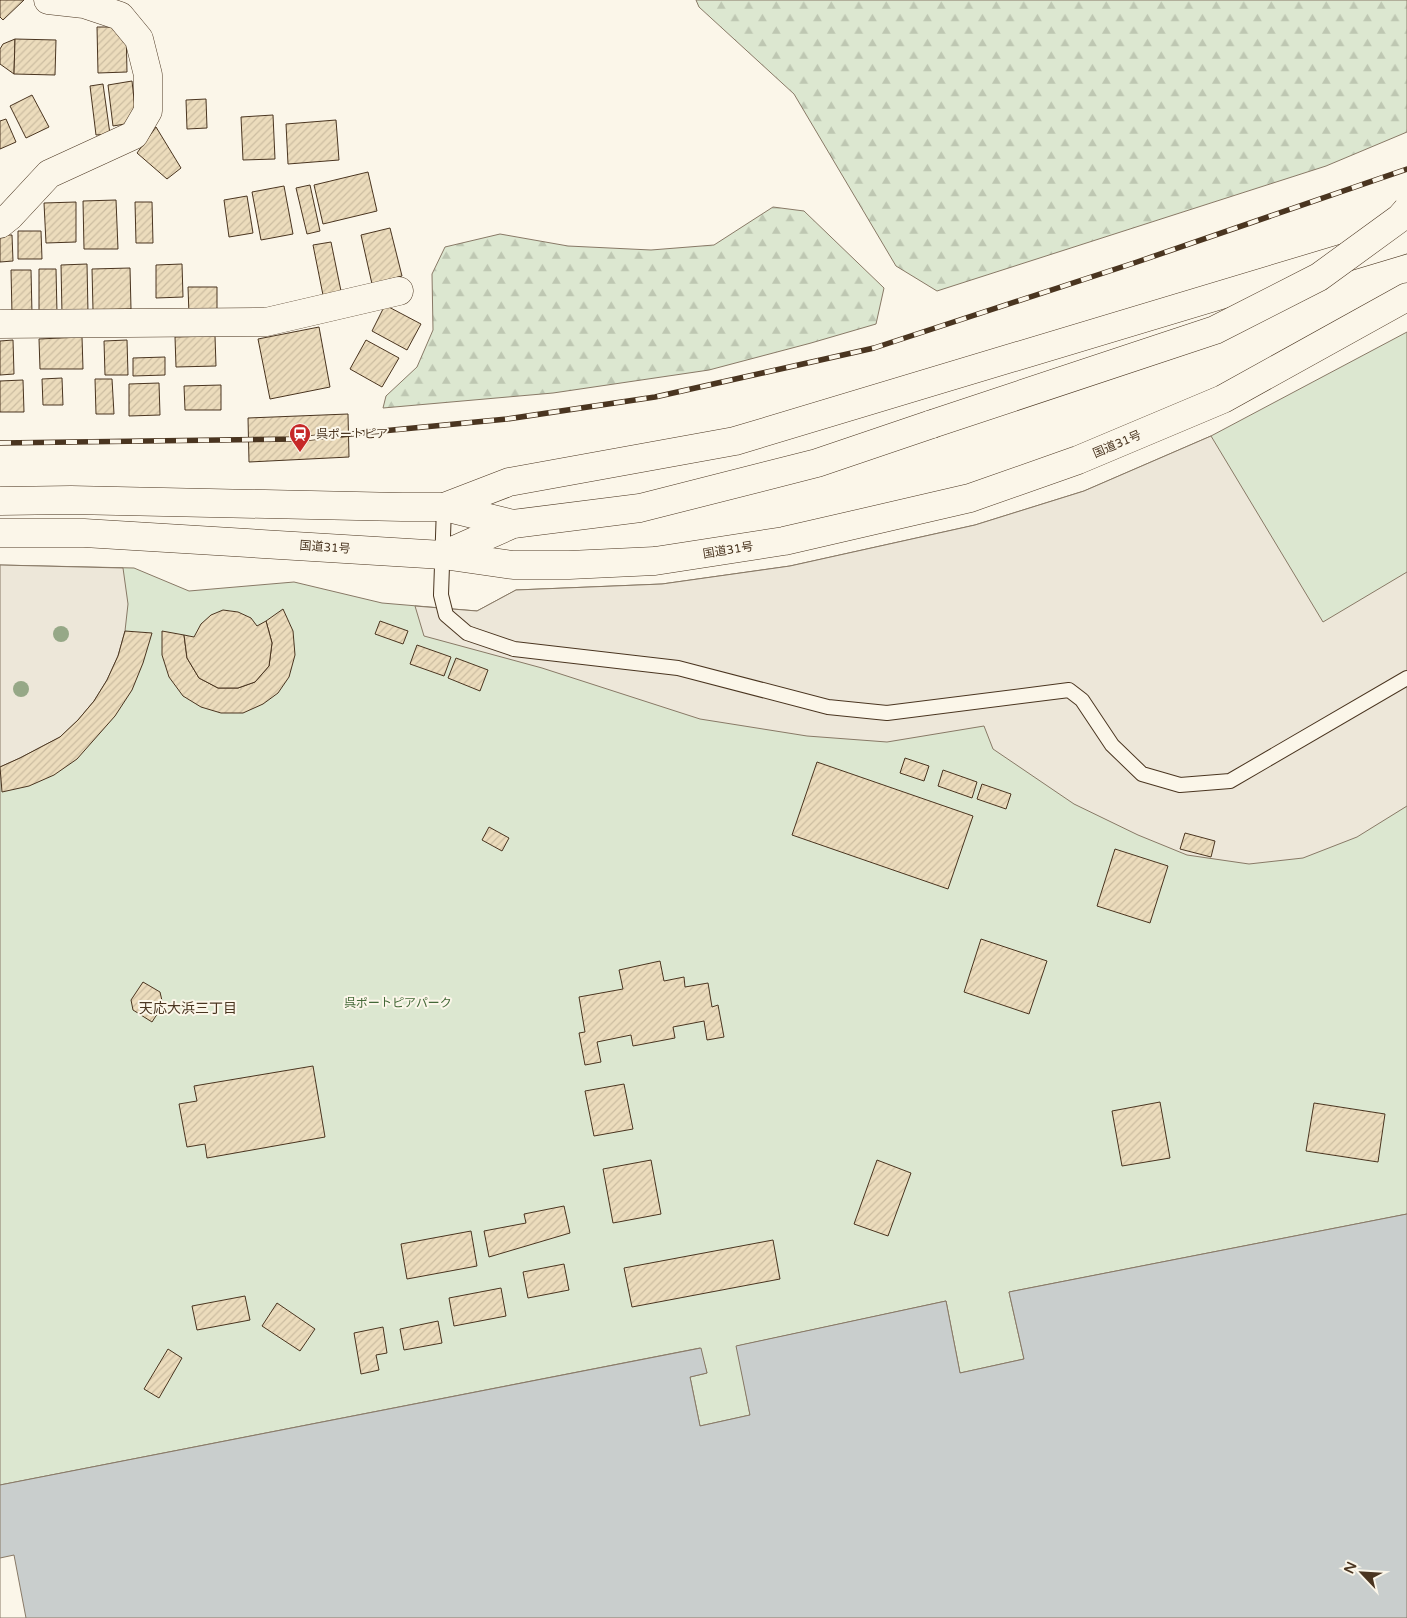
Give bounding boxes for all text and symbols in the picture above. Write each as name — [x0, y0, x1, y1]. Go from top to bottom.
station icon: 呉ポートピア — [288, 422, 312, 453]
place label: 呉ポートピア — [316, 427, 388, 441]
street label: 国道31号 — [1091, 428, 1143, 460]
street label: 国道31号 — [299, 538, 351, 556]
street label: 国道31号 — [702, 539, 754, 561]
park label: 呉ポートピアパーク — [344, 996, 452, 1010]
district label: 天応大浜三丁目 — [139, 1000, 237, 1017]
north arrow — [1337, 1548, 1387, 1598]
text: N — [1341, 1559, 1361, 1576]

